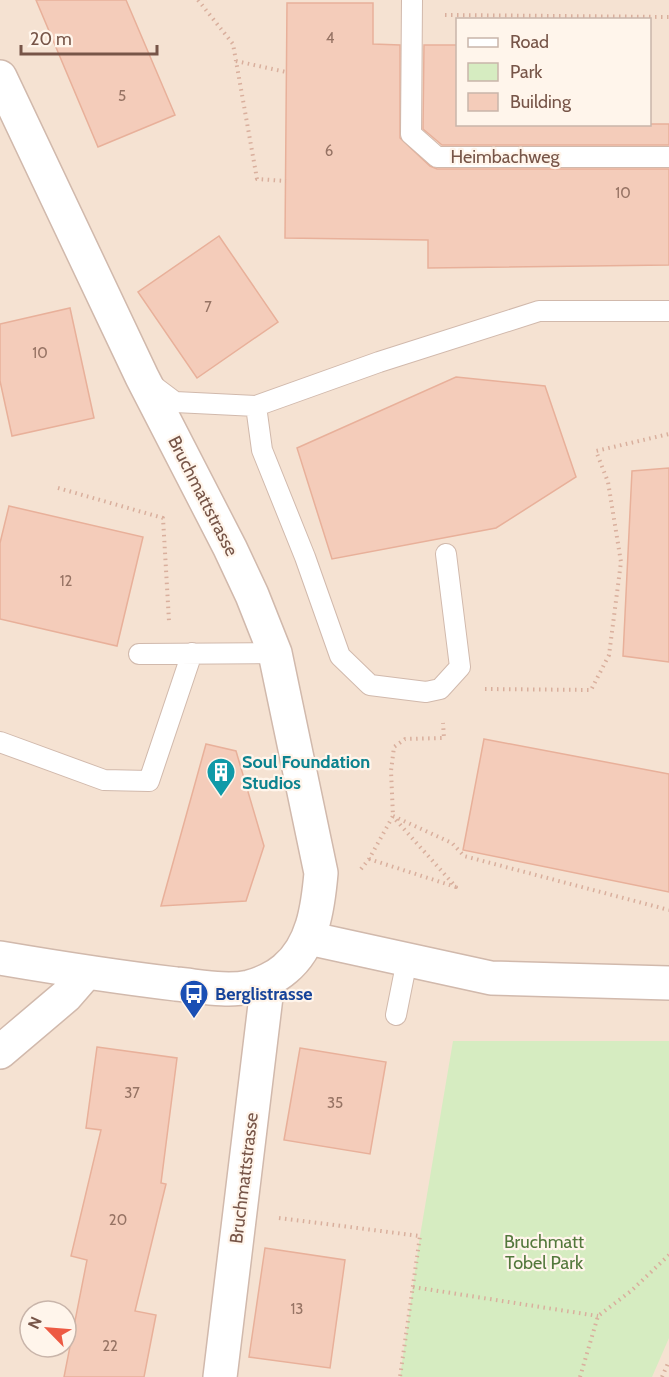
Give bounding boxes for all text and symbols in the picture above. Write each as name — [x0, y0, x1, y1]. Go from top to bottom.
scale bar — [21, 18, 158, 56]
legend — [456, 18, 651, 126]
text: 20 m — [30, 28, 72, 50]
house number: 4 — [326, 29, 335, 47]
text: Road — [510, 31, 549, 53]
text: Park — [510, 61, 543, 83]
house number: 5 — [118, 87, 126, 105]
text: Building — [510, 91, 572, 113]
house number: 6 — [325, 142, 333, 160]
street label: Heimbachweg — [451, 146, 560, 168]
house number: 10 — [615, 184, 631, 202]
house number: 7 — [204, 298, 212, 316]
house number: 10 — [32, 344, 48, 362]
street label: Bruchmattstrasse — [163, 432, 243, 560]
house number: 12 — [60, 572, 73, 590]
place label: Soul Foundation Studios — [242, 751, 370, 794]
building icon: Soul Foundation Studios — [205, 756, 237, 798]
bus stop icon: Berglistrasse — [178, 978, 210, 1020]
place label: Berglistrasse — [215, 983, 313, 1005]
house number: 37 — [124, 1084, 140, 1102]
house number: 35 — [327, 1094, 343, 1112]
street label: Bruchmattstrasse — [225, 1111, 263, 1245]
house number: 20 — [109, 1211, 127, 1229]
park label: Bruchmatt Tobel Park — [504, 1231, 584, 1274]
north arrow — [18, 1299, 78, 1359]
house number: 13 — [290, 1300, 304, 1318]
text: N — [24, 1314, 46, 1332]
house number: 22 — [102, 1337, 118, 1355]

